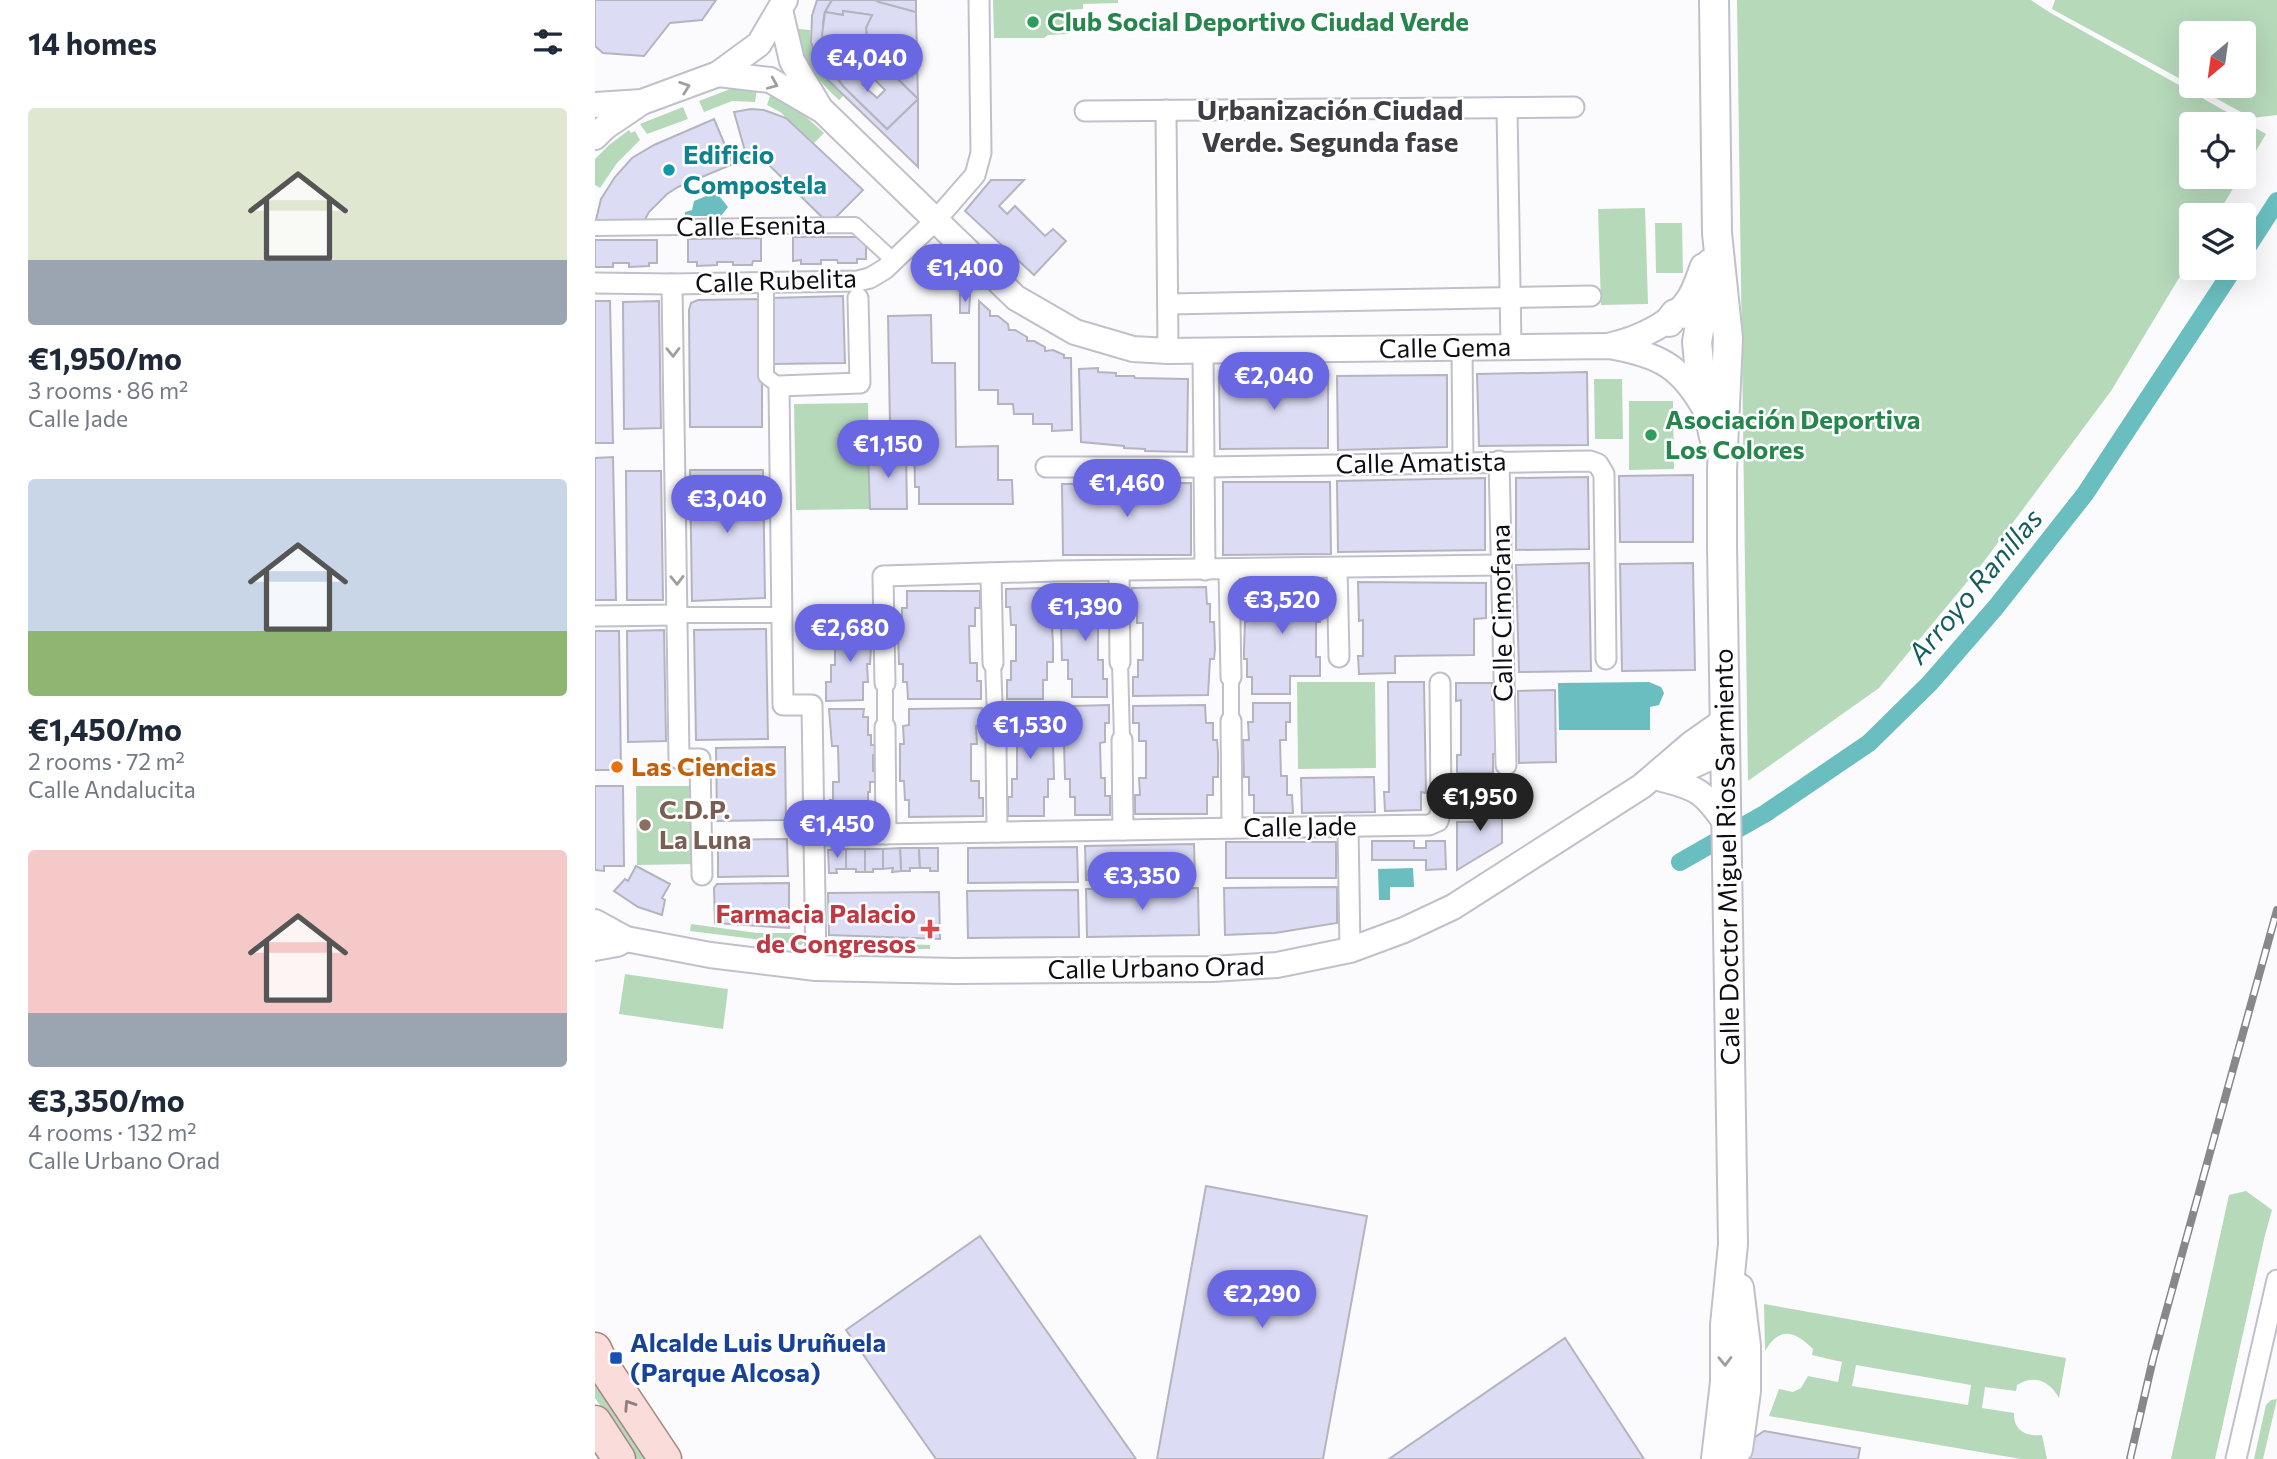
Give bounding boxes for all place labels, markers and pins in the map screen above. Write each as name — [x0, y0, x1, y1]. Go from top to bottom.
place label: Club Social Deportivo Ciudad Verde — [1047, 5, 1469, 36]
marker: Club Social Deportivo Ciudad Verde — [1025, 14, 1041, 30]
pin: €4,040 — [810, 34, 924, 94]
place label: Edificio Compostela — [683, 138, 827, 199]
marker: Edificio Compostela — [661, 162, 677, 178]
pin: €1,400 — [908, 244, 1022, 304]
pin: €2,040 — [1217, 352, 1331, 412]
place label: Asociación Deportiva Los Colores — [1665, 403, 1920, 464]
pin: €1,150 — [831, 420, 945, 480]
marker: Asociación Deportiva Los Colores — [1643, 427, 1659, 443]
pin: €1,460 — [1070, 460, 1184, 519]
pin: €3,040 — [670, 476, 784, 535]
pin: €3,520 — [1225, 576, 1339, 636]
pin: €1,390 — [1028, 584, 1142, 643]
pin: €2,680 — [793, 604, 907, 664]
pin: €1,530 — [973, 702, 1087, 761]
place label: Las Ciencias — [631, 750, 776, 781]
marker: Las Ciencias — [609, 759, 625, 775]
pin: €1,950 — [1423, 774, 1537, 833]
place label: C.D.P. La Luna — [659, 793, 751, 854]
pin: €1,450 — [780, 800, 894, 860]
marker: C.D.P. La Luna — [637, 817, 653, 833]
pin: €3,350 — [1085, 852, 1199, 912]
place label: Farmacia Palacio de Congresos — [715, 897, 916, 958]
marker: Farmacia Palacio de Congresos — [922, 921, 938, 937]
pin: €2,290 — [1205, 1270, 1319, 1330]
place label: Alcalde Luis Uruñuela (Parque Alcosa) — [630, 1326, 886, 1387]
marker: Alcalde Luis Uruñuela (Parque Alcosa) — [608, 1350, 624, 1366]

